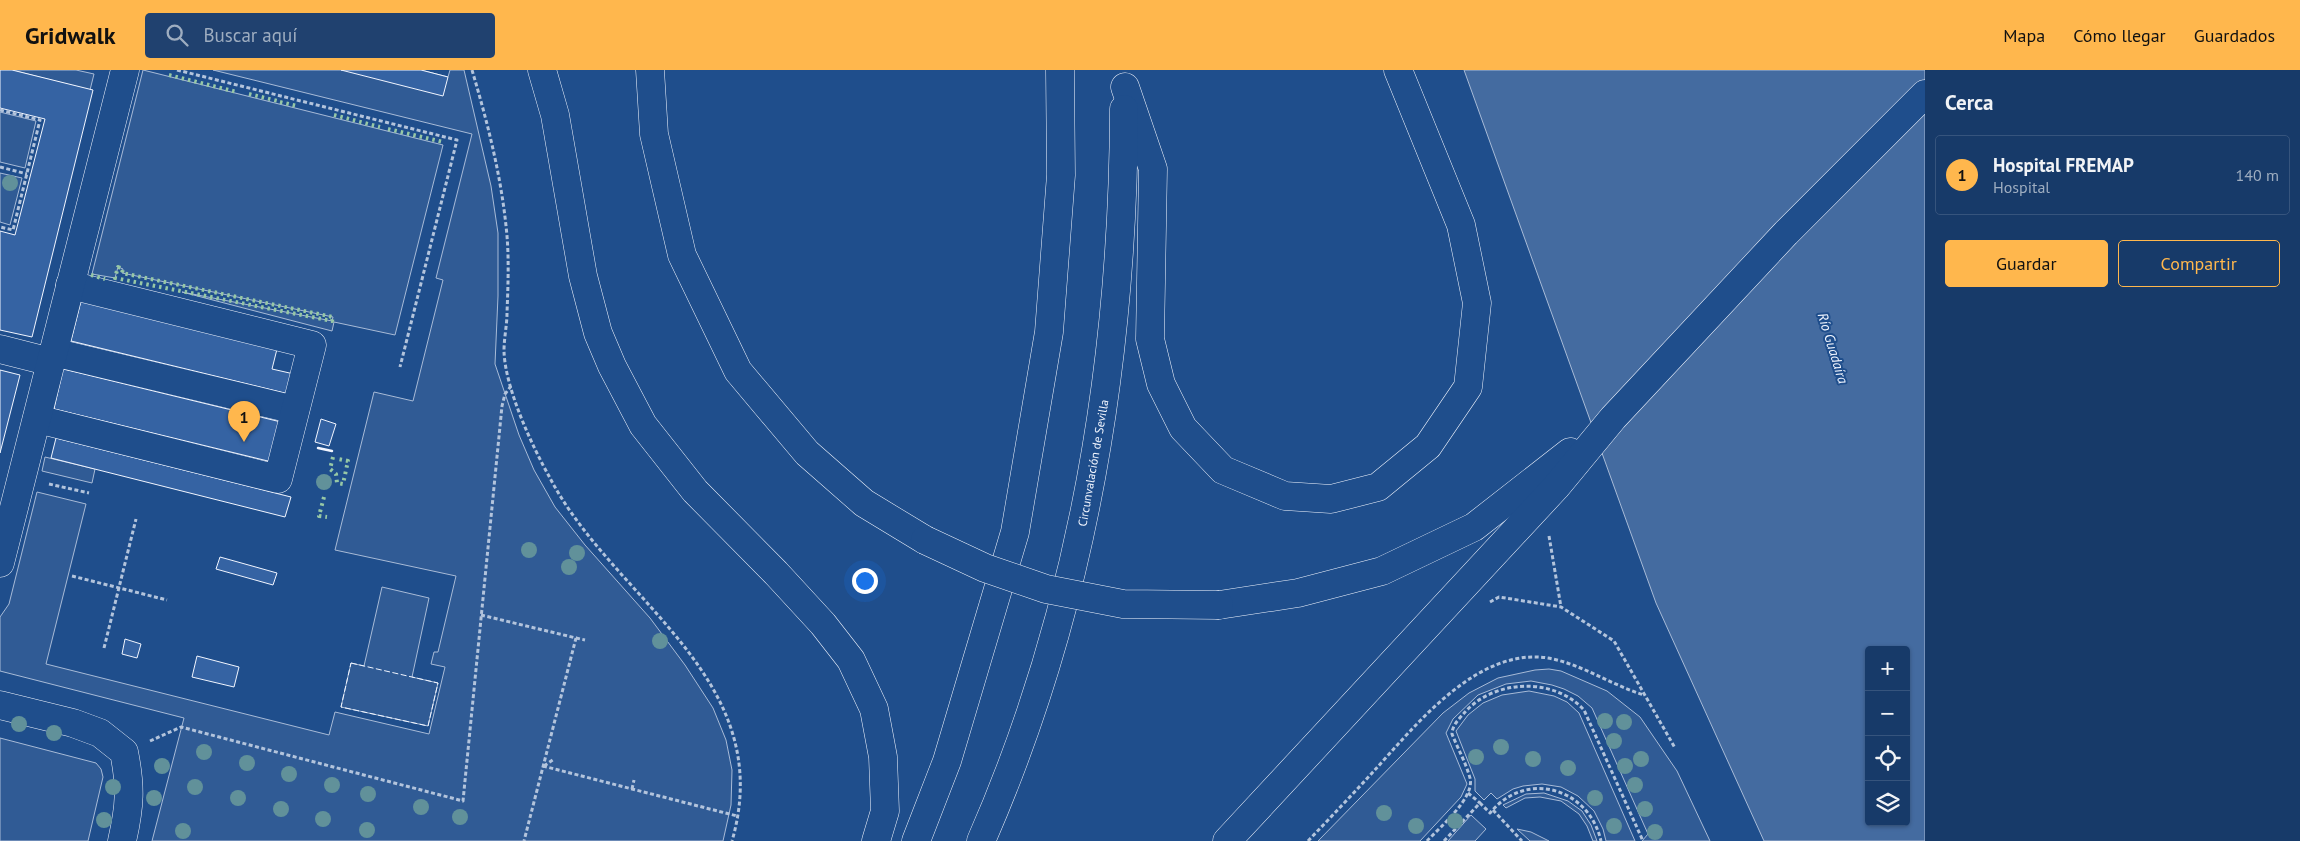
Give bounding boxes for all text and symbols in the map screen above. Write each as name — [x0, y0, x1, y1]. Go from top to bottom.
search box — [145, 13, 495, 58]
text: Gridwalk — [25, 20, 115, 51]
icon: search — [163, 21, 191, 49]
text: Buscar aquí — [203, 23, 297, 47]
text: Mapa — [2003, 24, 2045, 47]
text: Cómo llegar — [2073, 24, 2166, 47]
text: Guardados — [2194, 24, 2275, 47]
text: Cerca — [1945, 89, 1994, 116]
text: Hospital FREMAP — [1993, 153, 2134, 177]
text: 1 — [1957, 165, 1967, 185]
text: 140 m — [2236, 165, 2279, 185]
text: Hospital — [1993, 177, 2050, 197]
button: Guardar — [1945, 240, 2108, 287]
button: Compartir — [2118, 240, 2280, 287]
water label: Río Guadaíra — [1814, 310, 1852, 386]
street label: Circunvalación de Sevilla — [1074, 398, 1112, 528]
pin: 1 — [228, 401, 260, 442]
your location — [852, 568, 878, 594]
map controls — [1865, 646, 1910, 826]
button: + — [1865, 646, 1910, 691]
button: − — [1865, 691, 1910, 736]
button: locate — [1865, 736, 1910, 781]
button: layers — [1865, 781, 1910, 826]

